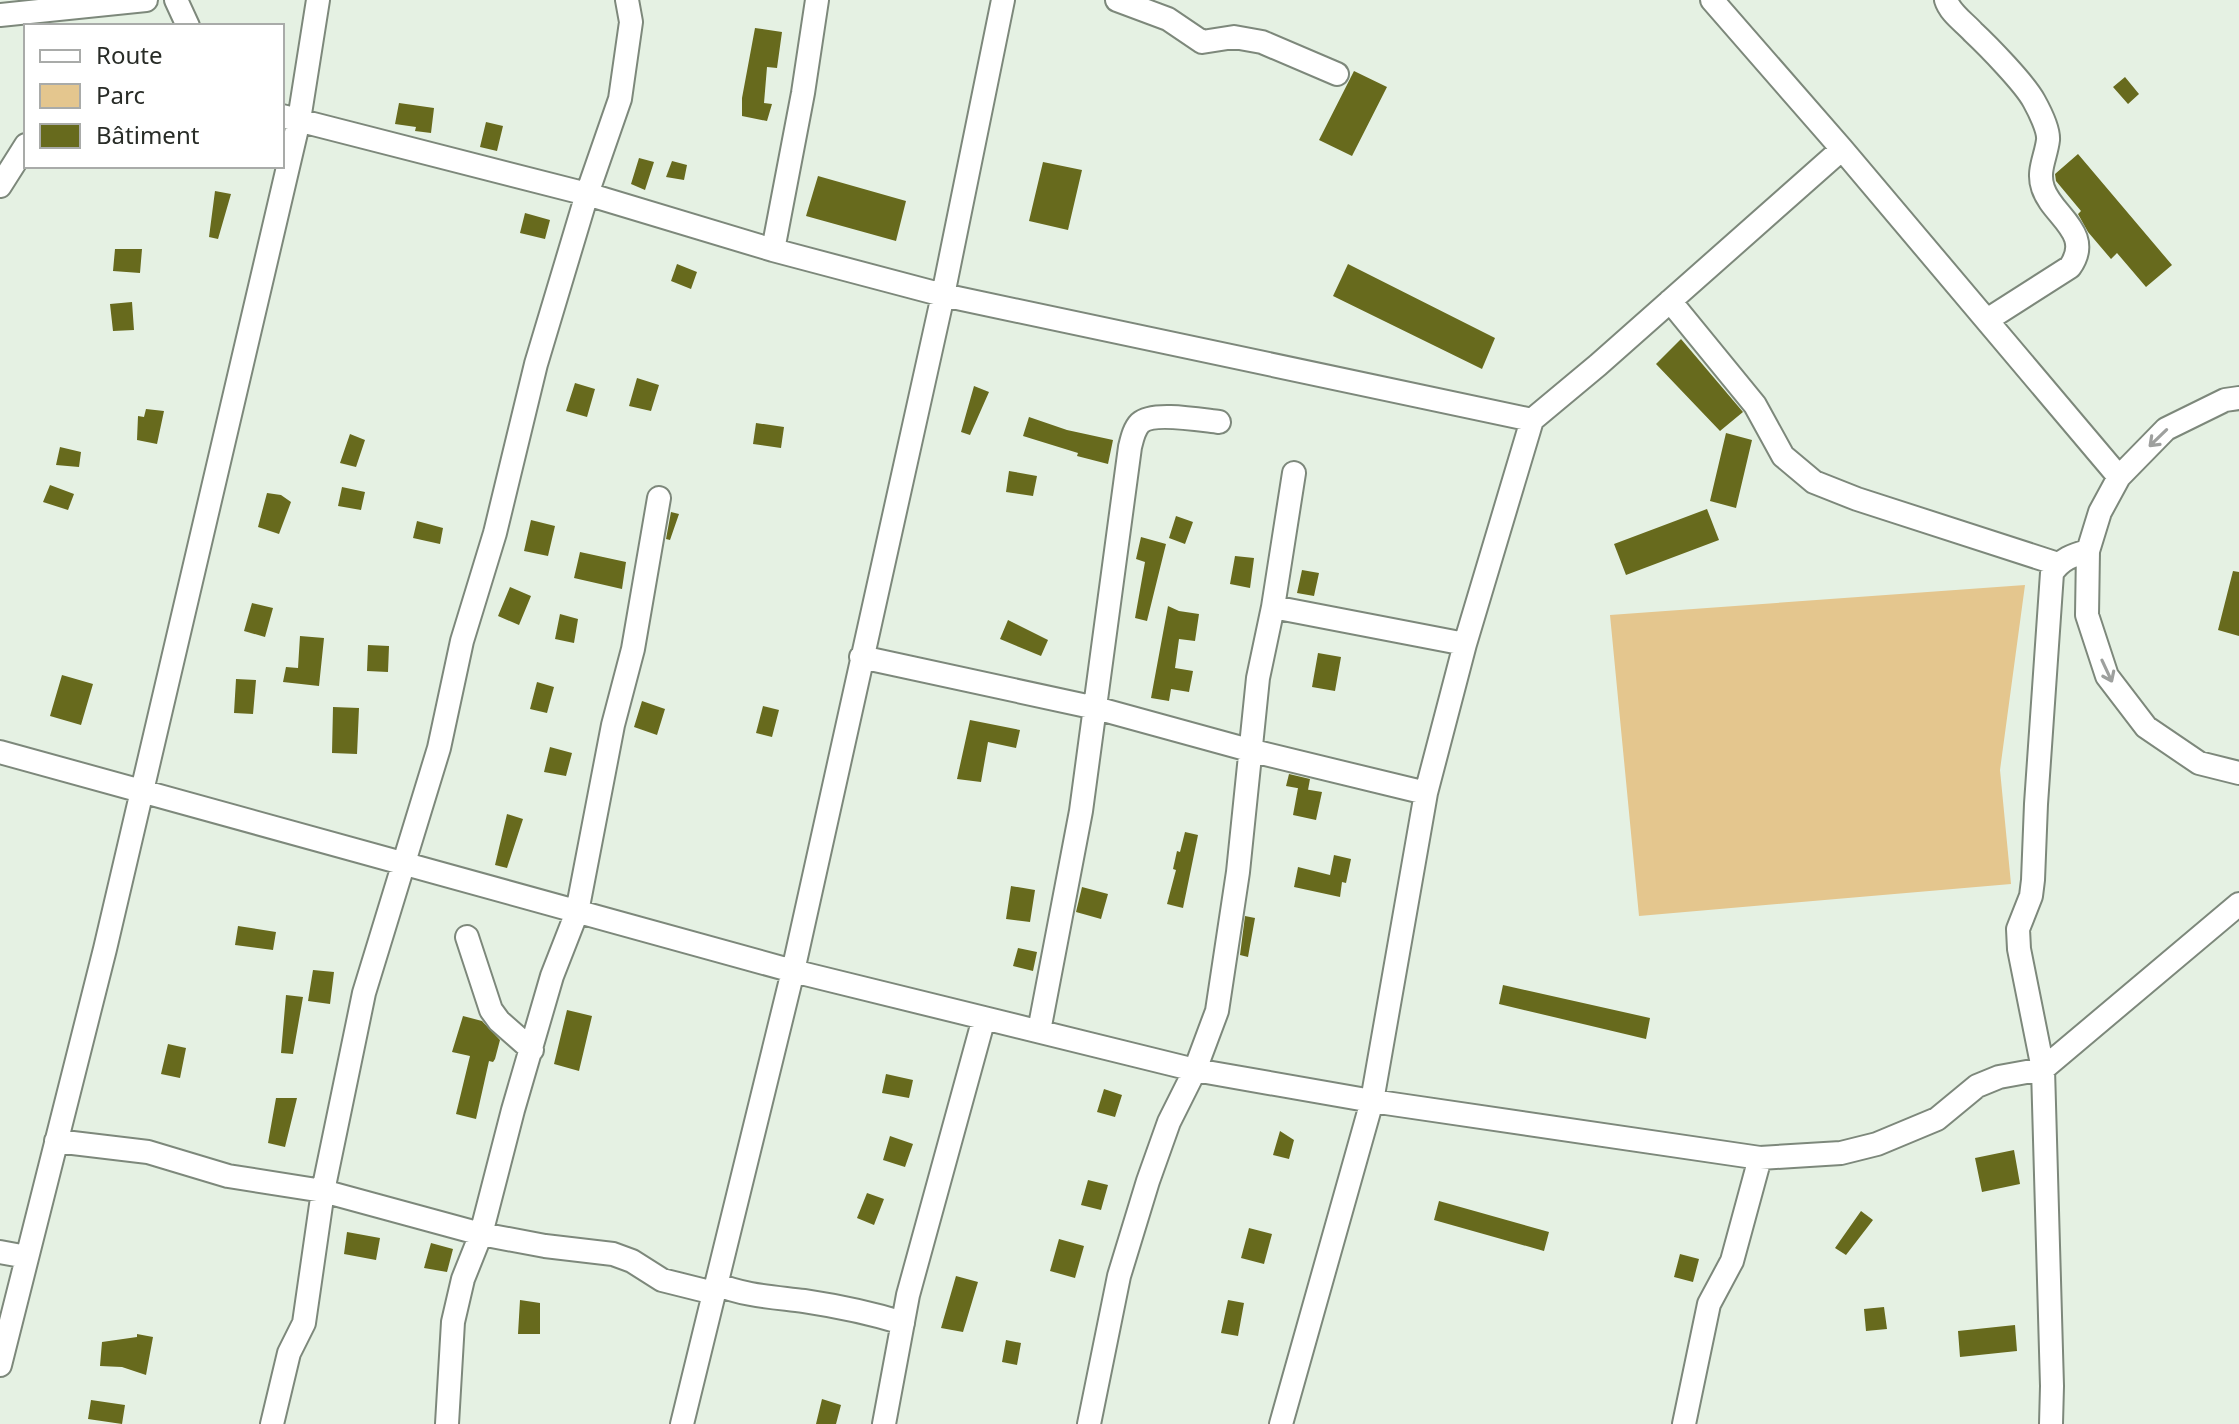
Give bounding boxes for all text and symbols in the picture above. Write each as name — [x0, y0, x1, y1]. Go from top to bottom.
legend — [24, 24, 284, 168]
text: Route — [96, 38, 162, 71]
text: Parc — [96, 78, 145, 111]
text: Bâtiment — [96, 118, 200, 151]
one-way arrow — [2148, 428, 2168, 447]
one-way arrow — [2100, 659, 2115, 683]

